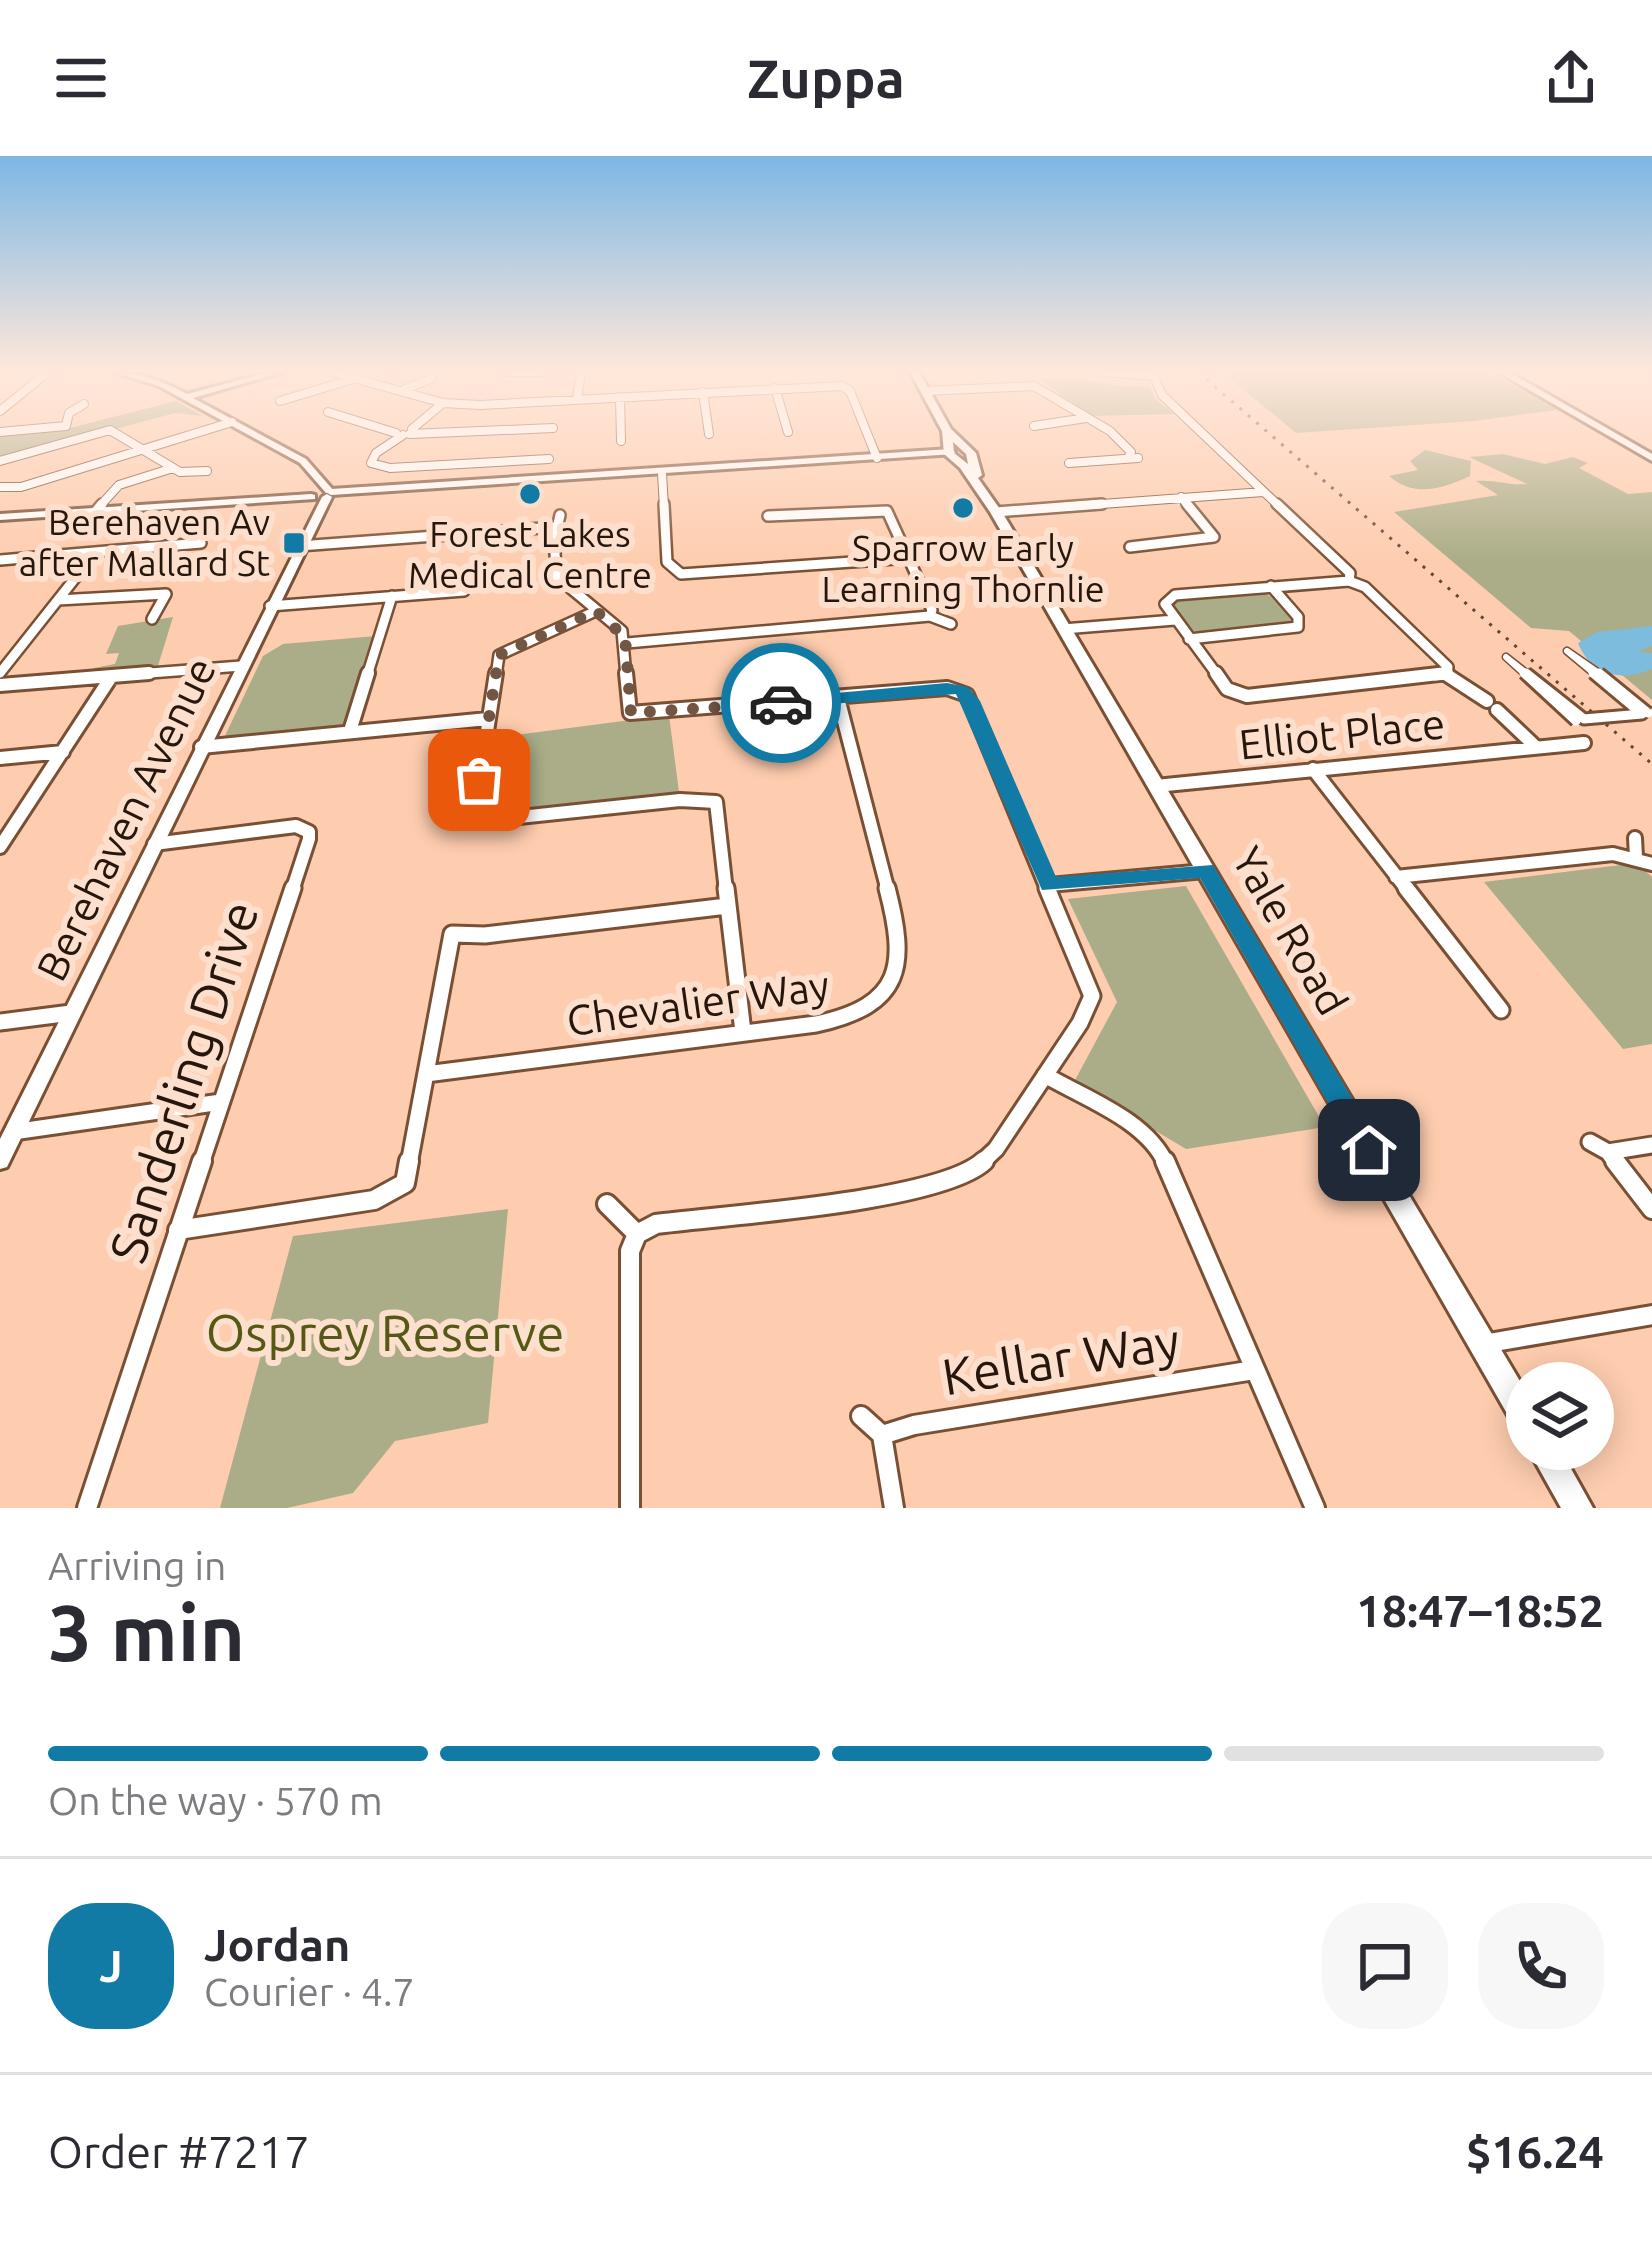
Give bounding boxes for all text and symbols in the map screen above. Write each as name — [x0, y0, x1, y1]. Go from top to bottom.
icon: menu — [48, 45, 114, 111]
icon: share — [1538, 45, 1604, 111]
text: Zuppa — [747, 48, 905, 108]
marker: Forest Lakes Medical Centre — [517, 481, 543, 507]
marker: Sparrow Early Learning Thornlie — [950, 495, 976, 521]
place label: Berehaven Av after Mallard St — [19, 501, 270, 583]
place label: Forest Lakes Medical Centre — [408, 513, 652, 595]
place label: Sparrow Early Learning Thornlie — [821, 527, 1105, 609]
marker: Berehaven Av after Mallard St — [281, 530, 307, 556]
courier — [721, 643, 841, 763]
street label: Berehaven Avenue — [27, 650, 224, 988]
icon: car — [748, 670, 814, 736]
street label: Elliot Place — [1237, 699, 1447, 768]
pin — [428, 729, 530, 831]
icon: bag — [446, 747, 512, 813]
street label: Yale Road — [1224, 839, 1357, 1023]
street label: Sanderling Drive — [97, 894, 269, 1269]
street label: Chevalier Way — [564, 961, 832, 1044]
pin — [1318, 1099, 1420, 1201]
icon: home — [1336, 1117, 1402, 1183]
park label: Osprey Reserve — [206, 1303, 564, 1361]
street label: Kellar Way — [938, 1311, 1184, 1405]
map controls — [1506, 1362, 1614, 1470]
button: layers — [1506, 1362, 1614, 1470]
text: Arriving in — [48, 1544, 226, 1587]
text: 18:47–18:52 — [1356, 1585, 1604, 1636]
text: 3 min — [48, 1588, 245, 1676]
text: On the way · 570 m — [48, 1779, 383, 1822]
button: chat — [1322, 1903, 1448, 2029]
button: phone — [1478, 1903, 1604, 2029]
text: Jordan — [204, 1919, 350, 1970]
text: J — [99, 1940, 123, 1991]
text: Courier · 4.7 — [204, 1970, 415, 2013]
text: Order #7217 — [48, 2126, 310, 2177]
text: $16.24 — [1466, 2126, 1604, 2177]

